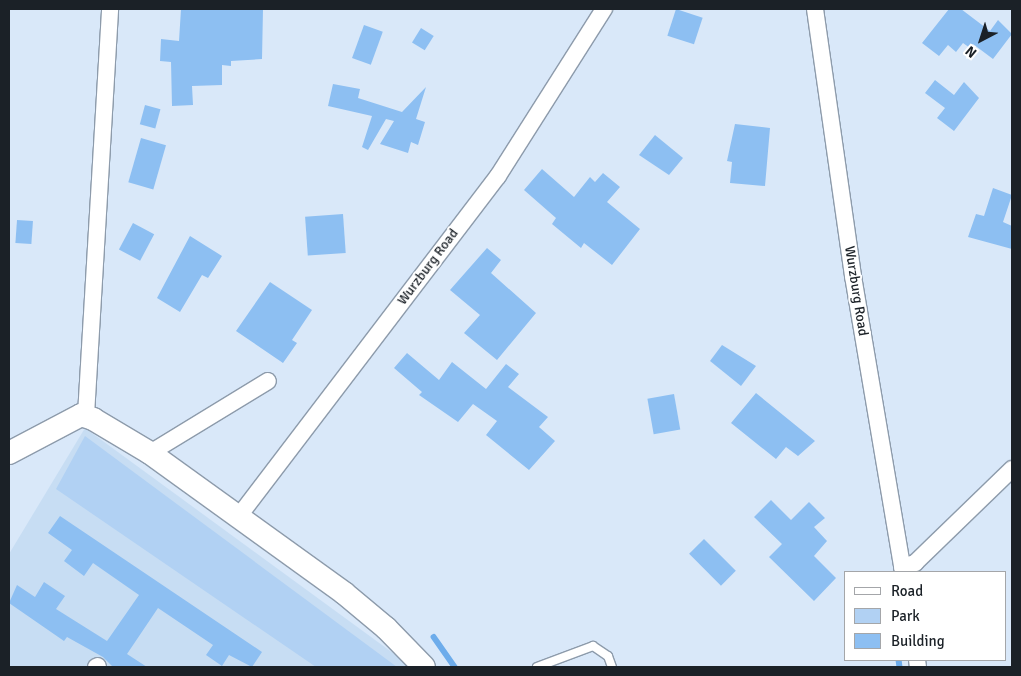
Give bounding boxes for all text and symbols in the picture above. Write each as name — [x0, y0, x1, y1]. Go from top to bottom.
north arrow — [956, 15, 1006, 65]
text: N — [962, 42, 980, 62]
street label: Wurzburg Road — [394, 226, 462, 308]
street label: Wurzburg Road — [841, 245, 871, 337]
legend — [844, 571, 1006, 661]
text: Road — [891, 582, 923, 600]
text: Park — [891, 607, 920, 625]
text: Building — [891, 632, 945, 650]

